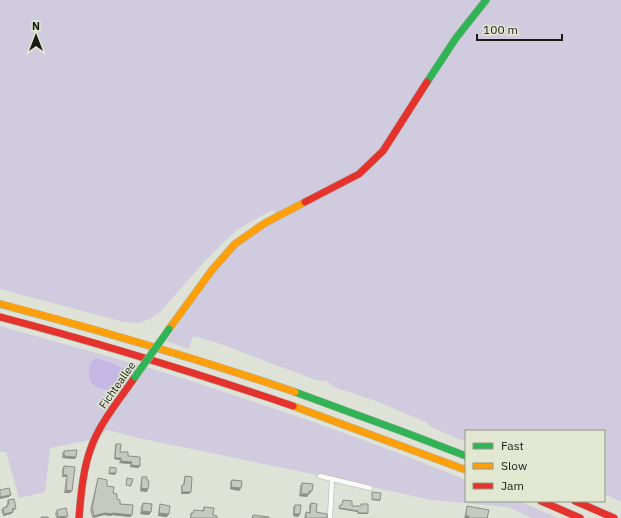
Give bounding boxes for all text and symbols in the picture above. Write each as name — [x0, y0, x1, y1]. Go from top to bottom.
north arrow — [16, 16, 56, 56]
scale bar — [477, 16, 562, 42]
text: N — [32, 19, 40, 33]
text: 100 m — [483, 22, 518, 37]
street label: Fichteallee — [96, 359, 138, 411]
legend — [465, 430, 605, 502]
text: Fast — [501, 438, 524, 453]
text: Slow — [501, 458, 527, 473]
text: Jam — [501, 478, 524, 493]

